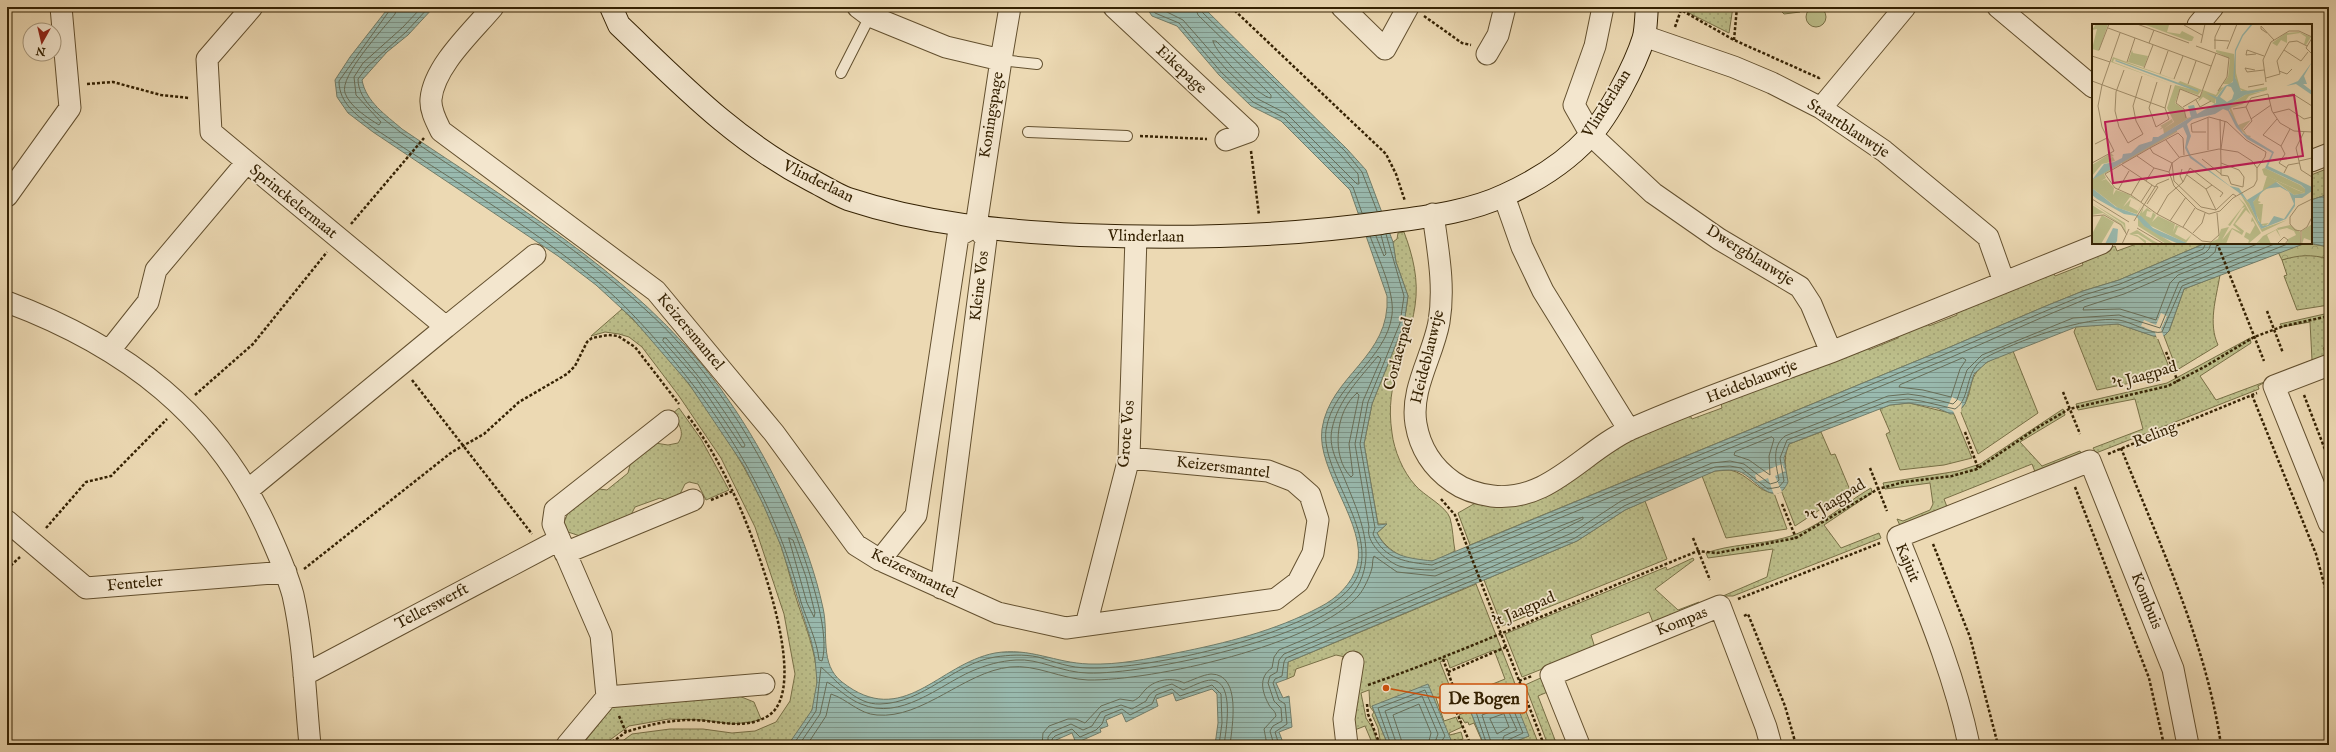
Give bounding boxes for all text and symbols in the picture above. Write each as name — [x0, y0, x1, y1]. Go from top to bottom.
north arrow — [22, 22, 62, 62]
inset map — [2092, 24, 2312, 244]
street label: Eikepage — [1151, 41, 1211, 99]
text: N — [35, 43, 47, 59]
street label: Vlinderlaan — [1578, 66, 1636, 143]
street label: Koningspage — [975, 70, 1009, 160]
street label: Staartblauwtje — [1803, 95, 1893, 163]
street label: Vlinderlaan — [778, 156, 857, 208]
street label: Sprinckelermaat — [245, 160, 341, 244]
street label: Dwergblauwtje — [1702, 221, 1798, 291]
street label: Vlinderlaan — [1107, 226, 1185, 248]
street label: Kleine Vos — [966, 249, 994, 322]
street label: Keizersmantel — [652, 289, 728, 375]
street label: Heideblauwtje — [1407, 308, 1449, 406]
street label: Corlaerpad — [1380, 315, 1418, 393]
street label: Heideblauwtje — [1704, 355, 1800, 409]
street label: 't Jaagpad — [2110, 357, 2180, 395]
street label: Grote Vos — [1114, 399, 1140, 468]
street label: Reling — [2130, 417, 2180, 453]
street label: Keizersmantel — [1175, 452, 1272, 484]
street label: 't Jaagpad — [1803, 475, 1870, 527]
street label: Kajuit — [1890, 541, 1924, 586]
street label: Keizersmantel — [867, 544, 961, 604]
street label: Kombuis — [2126, 570, 2166, 632]
street label: Fenteler — [106, 572, 164, 596]
street label: Tellerswerft — [392, 579, 473, 635]
street label: 't Jaagpad — [1490, 588, 1559, 632]
street label: Kompas — [1653, 603, 1711, 641]
callout: De Bogen — [1440, 684, 1527, 713]
text: De Bogen — [1448, 689, 1520, 710]

